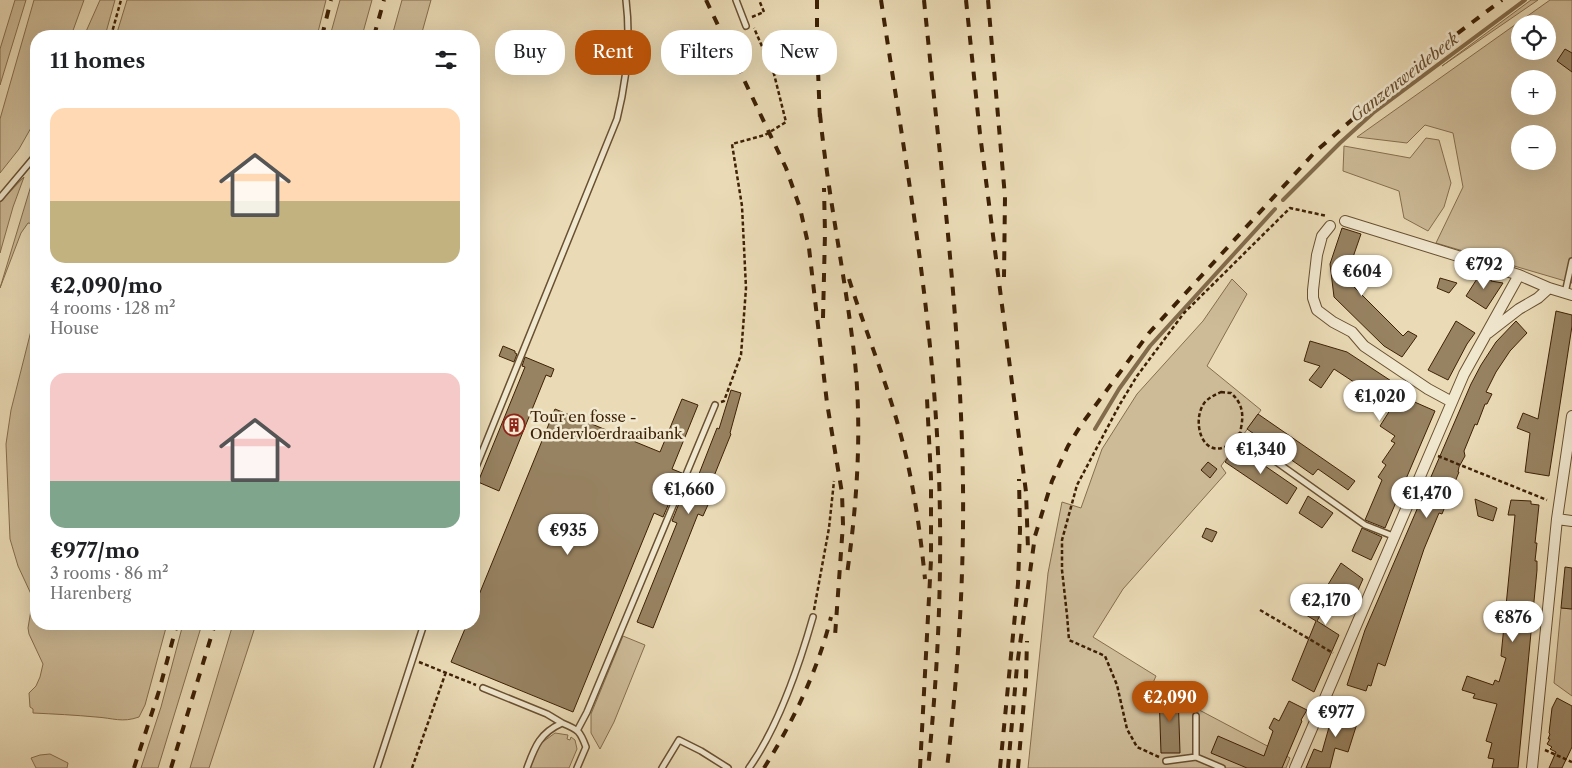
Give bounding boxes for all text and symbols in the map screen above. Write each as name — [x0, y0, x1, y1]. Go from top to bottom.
map controls — [1511, 15, 1556, 170]
button: locate — [1511, 15, 1556, 60]
water label: Ganzenweidebeek — [1346, 28, 1463, 126]
chip: Buy — [495, 30, 565, 75]
chip: Rent — [575, 30, 651, 75]
chip: Filters — [661, 30, 752, 75]
chip: New — [762, 30, 837, 75]
icon: filters — [432, 46, 460, 74]
text: 11 homes — [50, 48, 145, 73]
button: + — [1511, 70, 1556, 115]
button: − — [1511, 125, 1556, 170]
icon: home — [210, 140, 300, 230]
pin: €792 — [1454, 248, 1514, 290]
pin: €604 — [1332, 254, 1392, 297]
text: €792 — [1465, 254, 1503, 274]
text: €604 — [1342, 261, 1382, 281]
text: €2,090/mo — [50, 273, 162, 298]
text: 4 rooms · 128 m² — [50, 298, 176, 318]
text: House — [50, 318, 99, 338]
pin: €1,020 — [1339, 380, 1421, 422]
text: €1,020 — [1354, 386, 1406, 406]
icon: home — [210, 405, 300, 495]
place label: Tour en fosse - Ondervloerdraaibank — [530, 407, 684, 443]
building icon: Tour en fosse - Ondervloerdraaibank — [502, 413, 526, 437]
pin: €1,340 — [1220, 432, 1302, 475]
text: €1,340 — [1236, 439, 1286, 459]
pin: €1,660 — [648, 472, 730, 515]
pin: €1,470 — [1386, 476, 1468, 519]
text: €1,660 — [663, 479, 715, 499]
text: €1,470 — [1402, 483, 1452, 503]
pin: €935 — [538, 514, 598, 556]
text: €935 — [549, 520, 587, 540]
text: €977/mo — [50, 538, 139, 563]
text: 3 rooms · 86 m² — [50, 563, 169, 583]
text: Harenberg — [50, 583, 131, 603]
pin: €2,170 — [1285, 584, 1367, 626]
text: €2,170 — [1301, 590, 1351, 610]
pin: €876 — [1483, 600, 1543, 643]
text: €876 — [1494, 607, 1532, 627]
pin: €2,090 — [1129, 680, 1211, 723]
text: €2,090 — [1143, 687, 1197, 707]
pin: €977 — [1306, 696, 1366, 738]
text: €977 — [1318, 702, 1354, 722]

